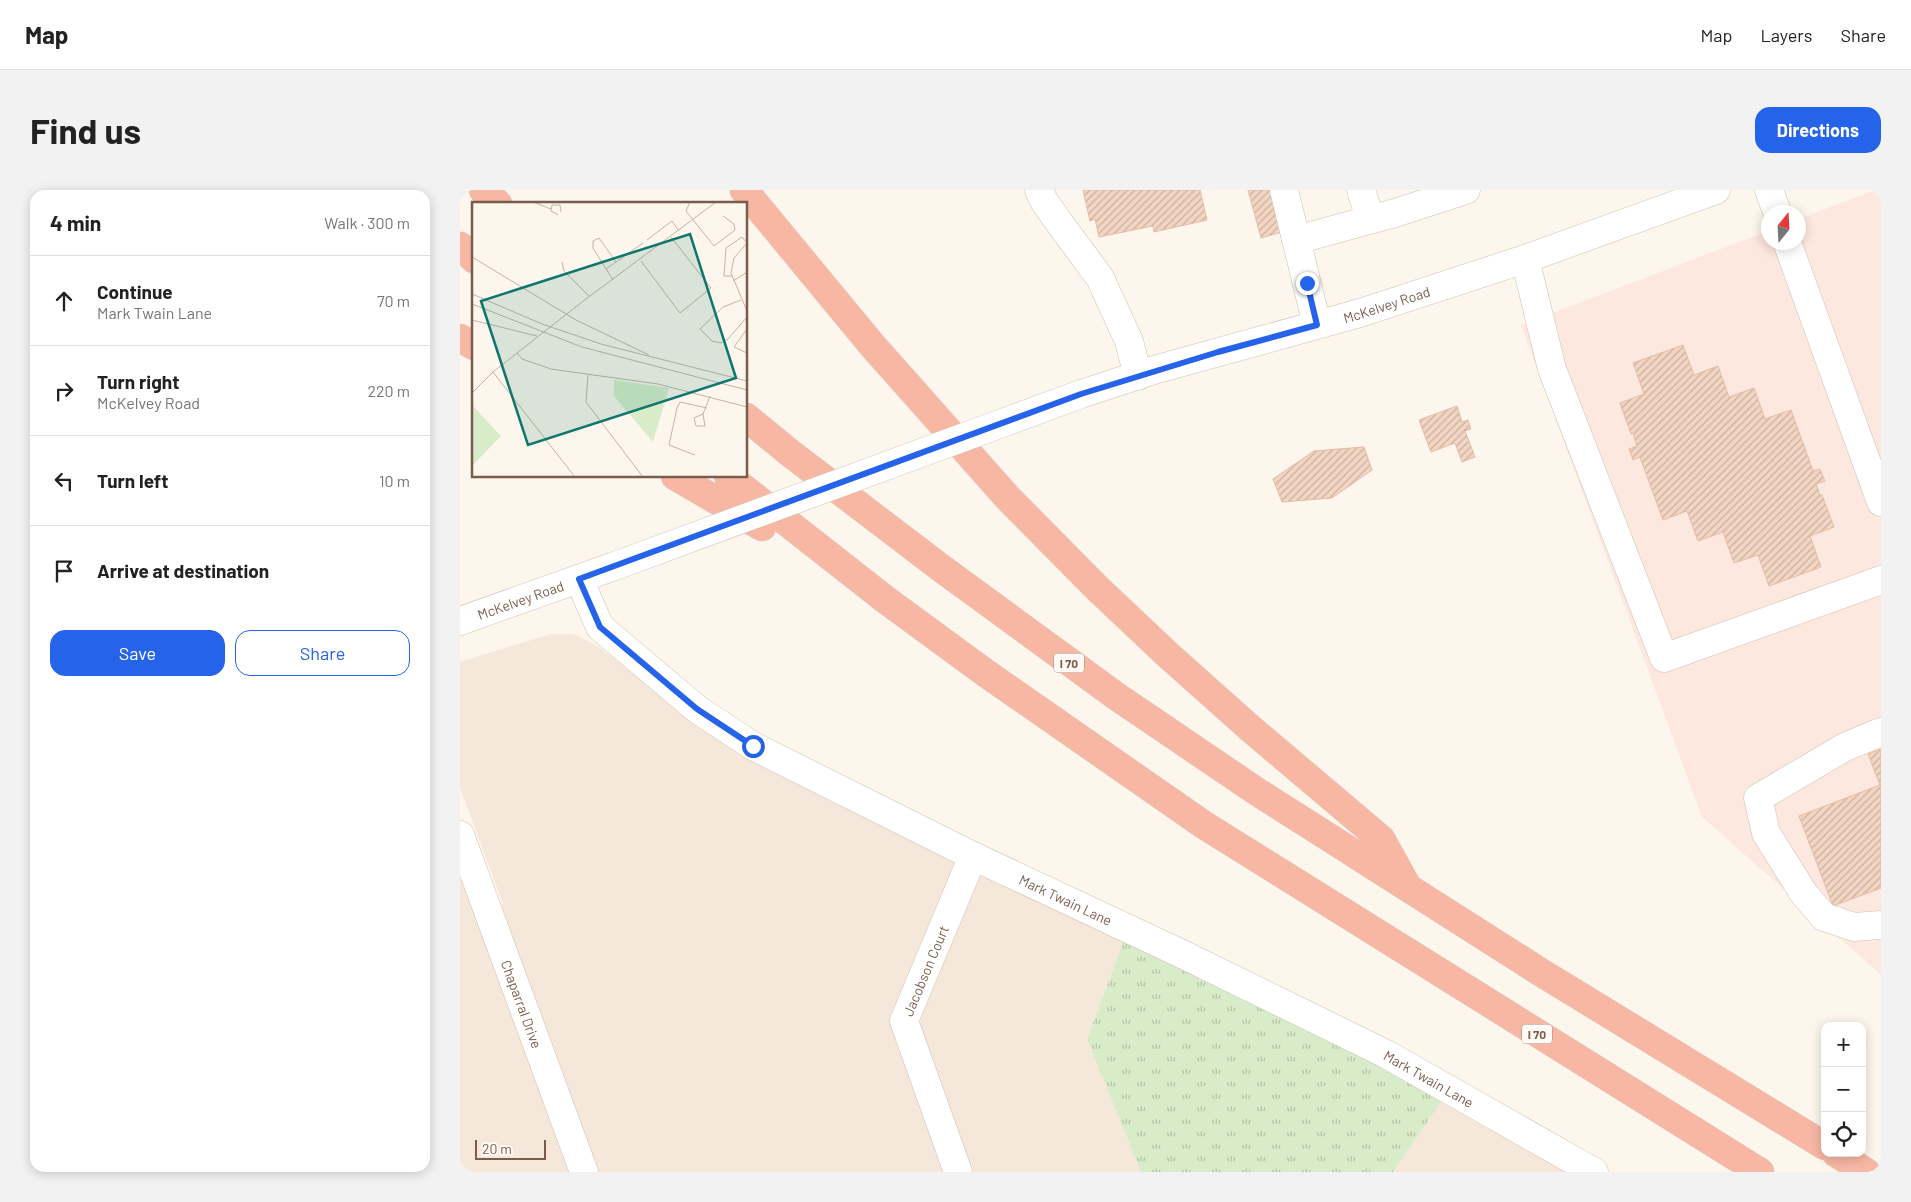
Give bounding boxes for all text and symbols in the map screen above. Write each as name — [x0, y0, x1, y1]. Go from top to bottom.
text: Map — [25, 20, 68, 49]
text: Map — [1700, 24, 1732, 46]
text: Layers — [1760, 24, 1813, 46]
text: Share — [1841, 24, 1886, 46]
button: Directions — [1755, 107, 1881, 153]
text: Find us — [30, 109, 141, 151]
inset map — [472, 202, 748, 478]
north arrow — [1761, 205, 1806, 250]
text: 4 min — [50, 210, 101, 235]
text: Walk · 300 m — [324, 213, 410, 232]
route end — [1296, 272, 1319, 295]
text: Continue — [97, 280, 173, 303]
street label: McKelvey Road — [1341, 282, 1432, 326]
icon: ahead — [50, 287, 78, 315]
text: 70 m — [377, 291, 410, 310]
text: Mark Twain Lane — [97, 303, 212, 322]
text: Turn right — [97, 370, 179, 393]
icon: right — [50, 377, 78, 405]
text: 220 m — [367, 381, 410, 400]
text: McKelvey Road — [97, 393, 200, 412]
icon: left — [50, 467, 78, 495]
text: Turn left — [97, 469, 168, 492]
text: 10 m — [379, 471, 410, 490]
icon: arrive — [50, 557, 78, 585]
text: Arrive at destination — [97, 559, 269, 582]
street label: McKelvey Road — [475, 576, 566, 623]
button: Save — [50, 630, 225, 676]
button: Share — [235, 630, 410, 676]
road number: I 70 — [1054, 653, 1084, 672]
route start — [742, 735, 765, 758]
street label: Mark Twain Lane — [1017, 870, 1115, 929]
street label: Jacobson Court — [899, 923, 952, 1018]
street label: Chaparral Drive — [498, 957, 546, 1050]
map controls — [1821, 1022, 1866, 1157]
button: + — [1821, 1022, 1866, 1067]
road number: I 70 — [1522, 1024, 1552, 1044]
street label: Mark Twain Lane — [1381, 1046, 1477, 1111]
button: − — [1821, 1067, 1866, 1112]
button: locate — [1821, 1112, 1866, 1157]
scale bar — [475, 1137, 546, 1160]
text: 20 m — [482, 1140, 512, 1157]

